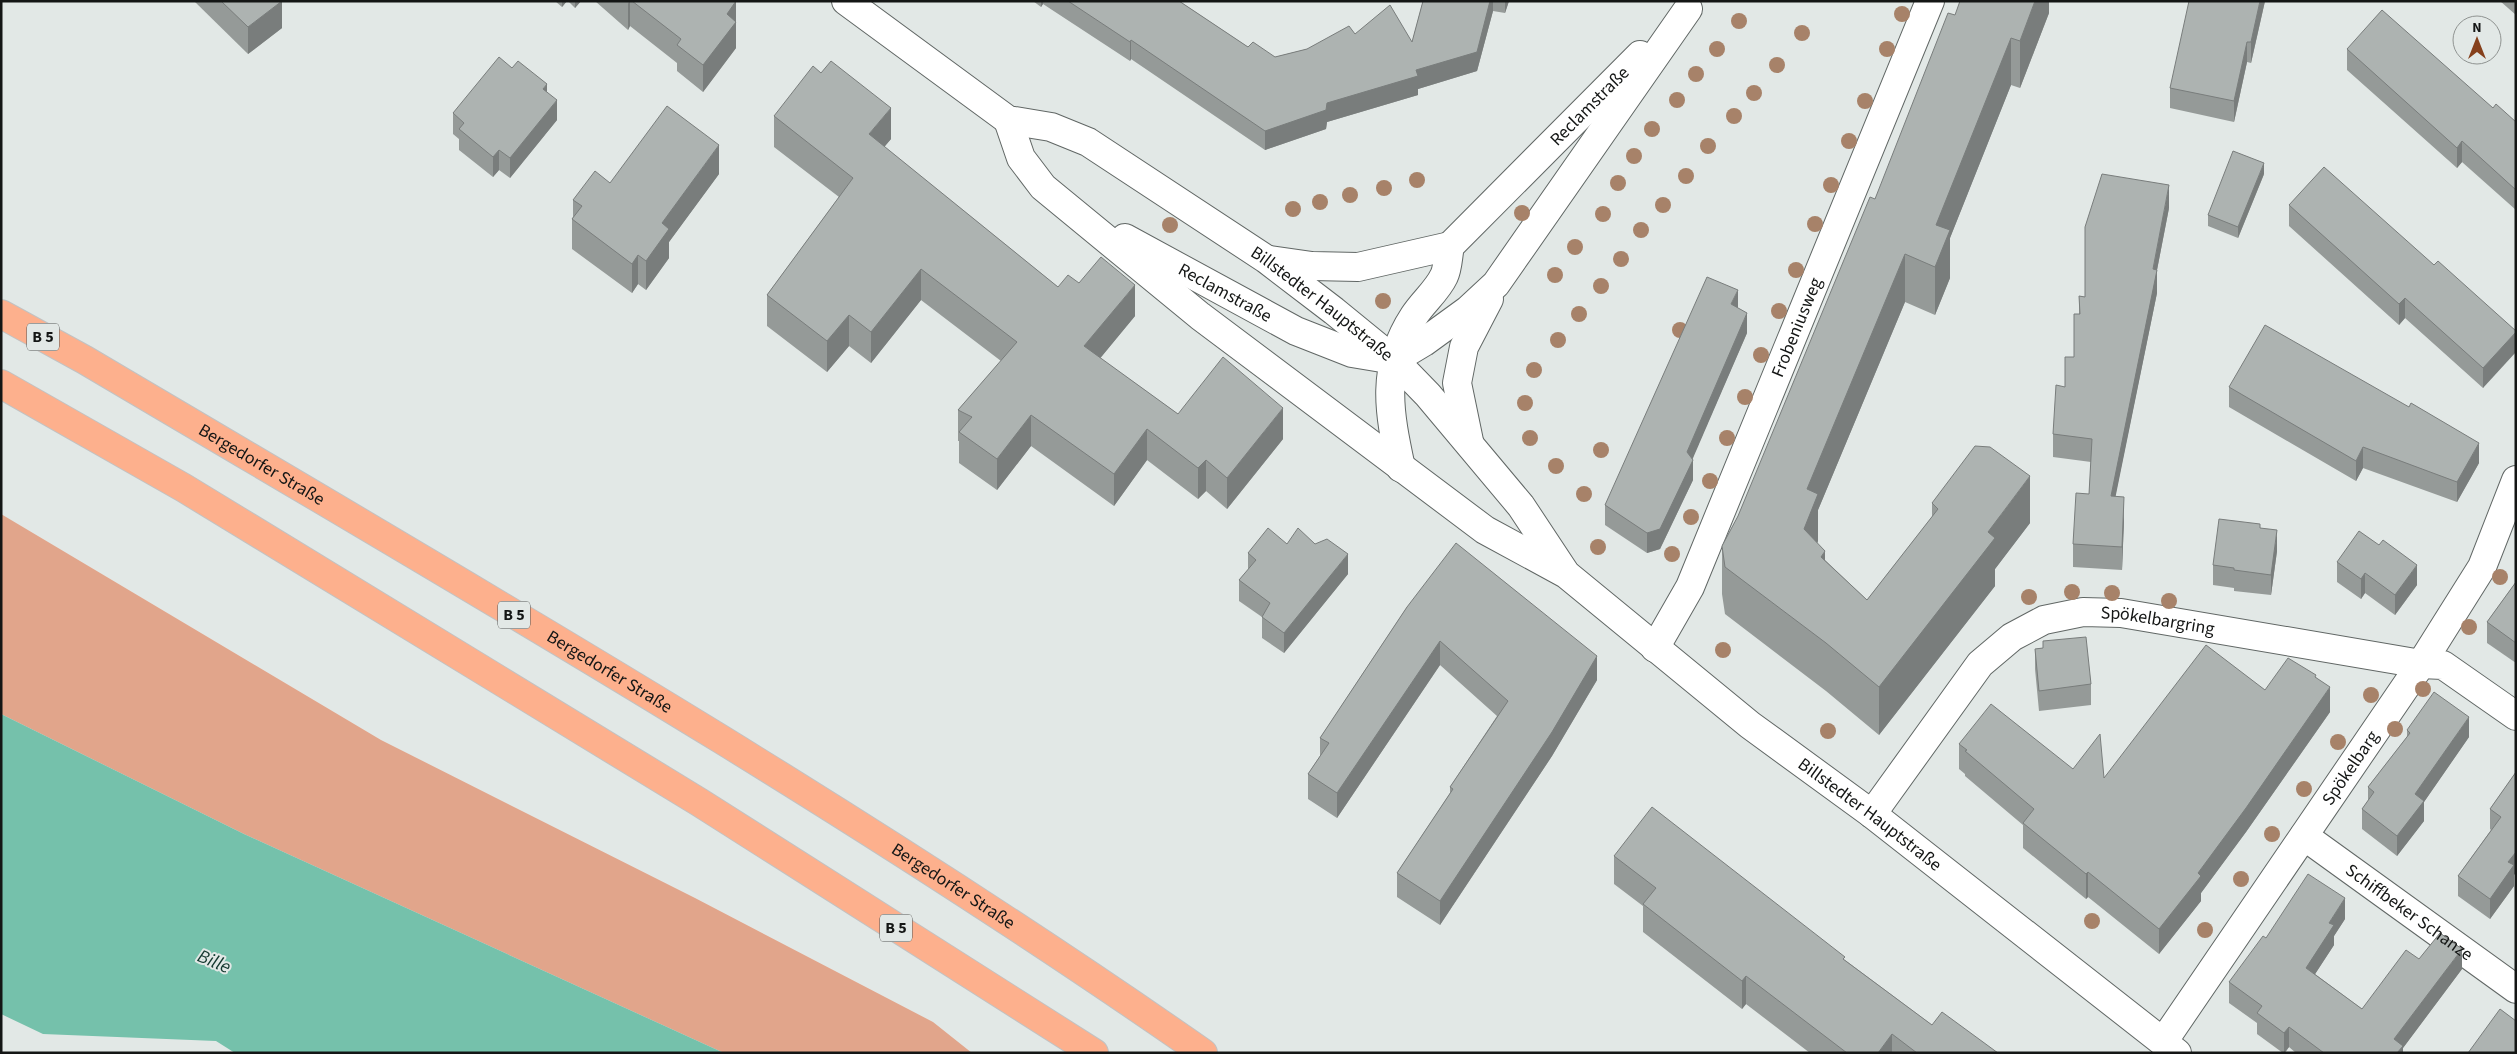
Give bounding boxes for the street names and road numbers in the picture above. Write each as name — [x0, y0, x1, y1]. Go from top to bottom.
street label: Reclamstraße — [1544, 60, 1635, 151]
street label: Billstedter Hauptstraße — [1246, 240, 1399, 367]
street label: Reclamstraße — [1174, 257, 1277, 328]
street label: Frobeniusweg — [1765, 274, 1828, 381]
road number: B 5 — [27, 324, 59, 351]
street label: Bergedorfer Straße — [194, 417, 330, 511]
street label: Spökelbargring — [2100, 600, 2217, 641]
road number: B 5 — [498, 602, 530, 628]
street label: Bergedorfer Straße — [542, 624, 677, 719]
street label: Spökelbarg — [2316, 725, 2385, 810]
street label: Billstedter Hauptstraße — [1793, 752, 1947, 877]
street label: Bergedorfer Straße — [887, 837, 1020, 935]
street label: Schiffbeker Schanze — [2341, 858, 2478, 967]
road number: B 5 — [880, 914, 912, 941]

